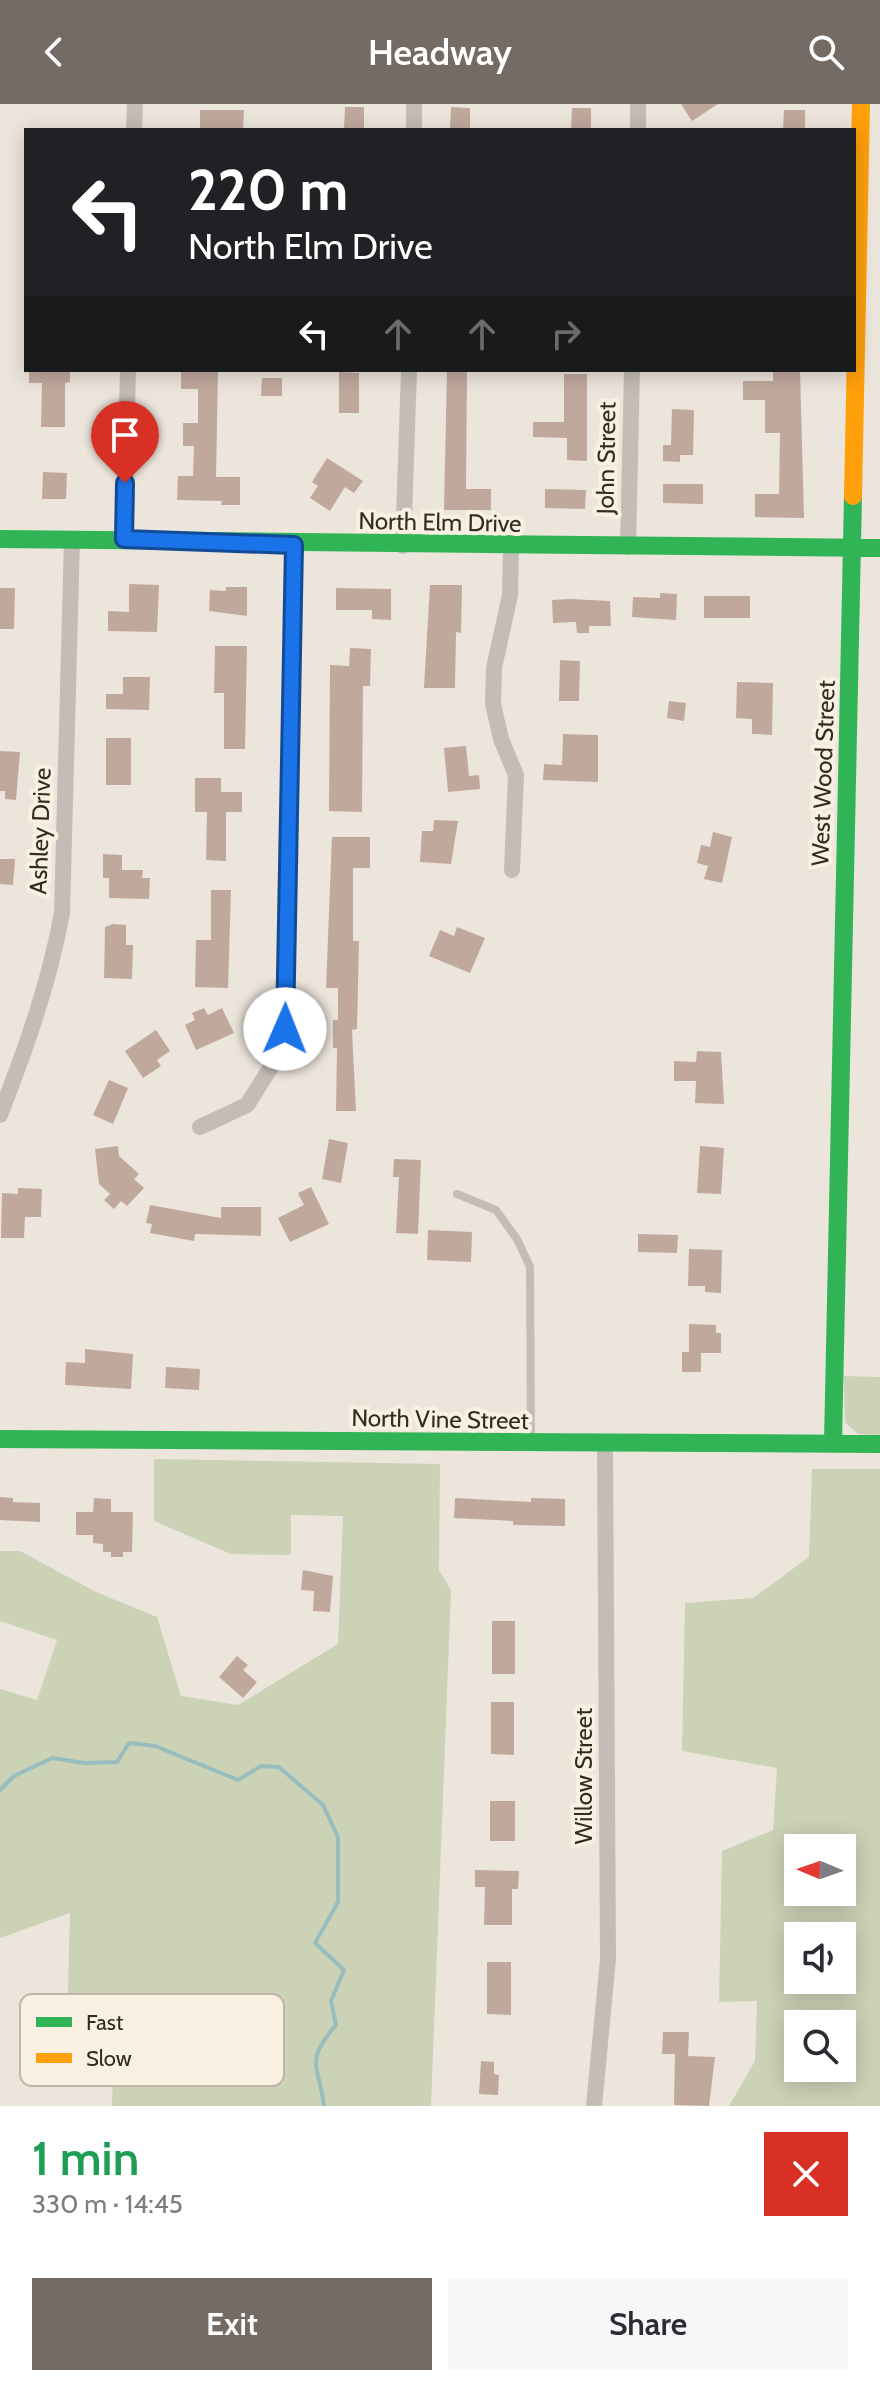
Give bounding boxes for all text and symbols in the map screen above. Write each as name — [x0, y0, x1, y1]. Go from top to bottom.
icon: back — [32, 30, 76, 74]
text: Headway — [368, 30, 512, 74]
icon: search — [804, 30, 848, 74]
text: 220 m — [188, 156, 348, 224]
icon: left — [56, 160, 160, 264]
text: North Elm Drive — [188, 224, 433, 268]
icon: left — [292, 312, 336, 356]
icon: ahead — [376, 312, 420, 356]
icon: ahead — [460, 312, 504, 356]
icon: right — [544, 312, 588, 356]
pin — [91, 401, 159, 483]
street label: John Street — [591, 402, 621, 515]
icon: arrive — [103, 413, 147, 457]
street label: North Elm Drive — [358, 506, 522, 538]
street label: West Wood Street — [805, 680, 841, 866]
street label: Ashley Drive — [23, 767, 57, 895]
position arrow — [243, 987, 327, 1071]
street label: North Vine Street — [351, 1403, 529, 1435]
street label: Willow Street — [569, 1708, 598, 1844]
north arrow — [784, 1834, 856, 1906]
map controls — [784, 1834, 856, 2082]
button: sound — [784, 1922, 856, 1994]
legend — [20, 1994, 284, 2086]
text: Fast — [86, 2009, 124, 2036]
button: search — [784, 2010, 856, 2082]
text: Slow — [86, 2045, 132, 2072]
text: 1 min — [32, 2129, 139, 2187]
button: close — [764, 2132, 848, 2216]
text: 330 m · 14:45 — [32, 2188, 183, 2220]
button: Exit — [32, 2278, 432, 2370]
button: Share — [448, 2278, 848, 2370]

